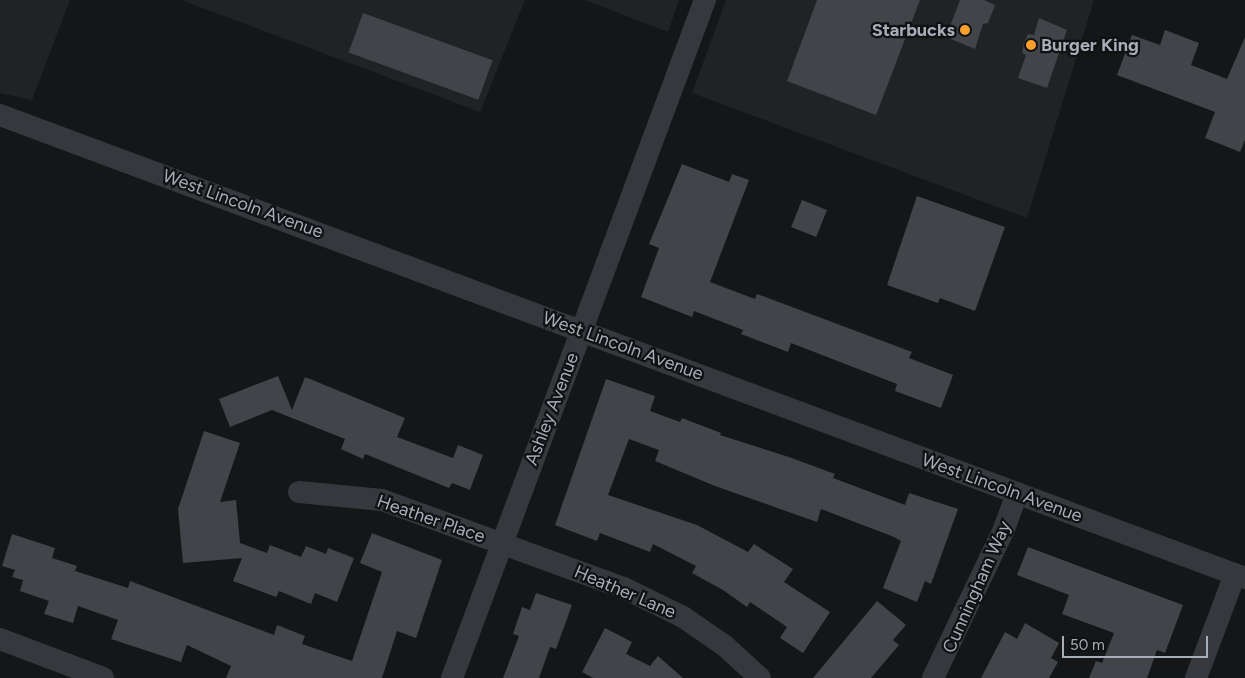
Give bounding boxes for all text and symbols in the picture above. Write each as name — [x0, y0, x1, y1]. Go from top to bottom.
place label: Starbucks — [872, 19, 955, 41]
marker: Starbucks — [959, 24, 971, 36]
place label: Burger King — [1041, 34, 1139, 56]
marker: Burger King — [1025, 39, 1037, 51]
street label: West Lincoln Avenue — [160, 165, 326, 243]
street label: West Lincoln Avenue — [540, 307, 706, 385]
street label: Ashley Avenue — [521, 350, 583, 468]
street label: West Lincoln Avenue — [919, 449, 1085, 527]
street label: Heather Place — [374, 490, 488, 548]
street label: Cunningham Way — [938, 518, 1016, 656]
street label: Heather Lane — [571, 561, 679, 623]
scale bar — [1065, 626, 1211, 658]
text: 50 m — [1070, 636, 1105, 654]

